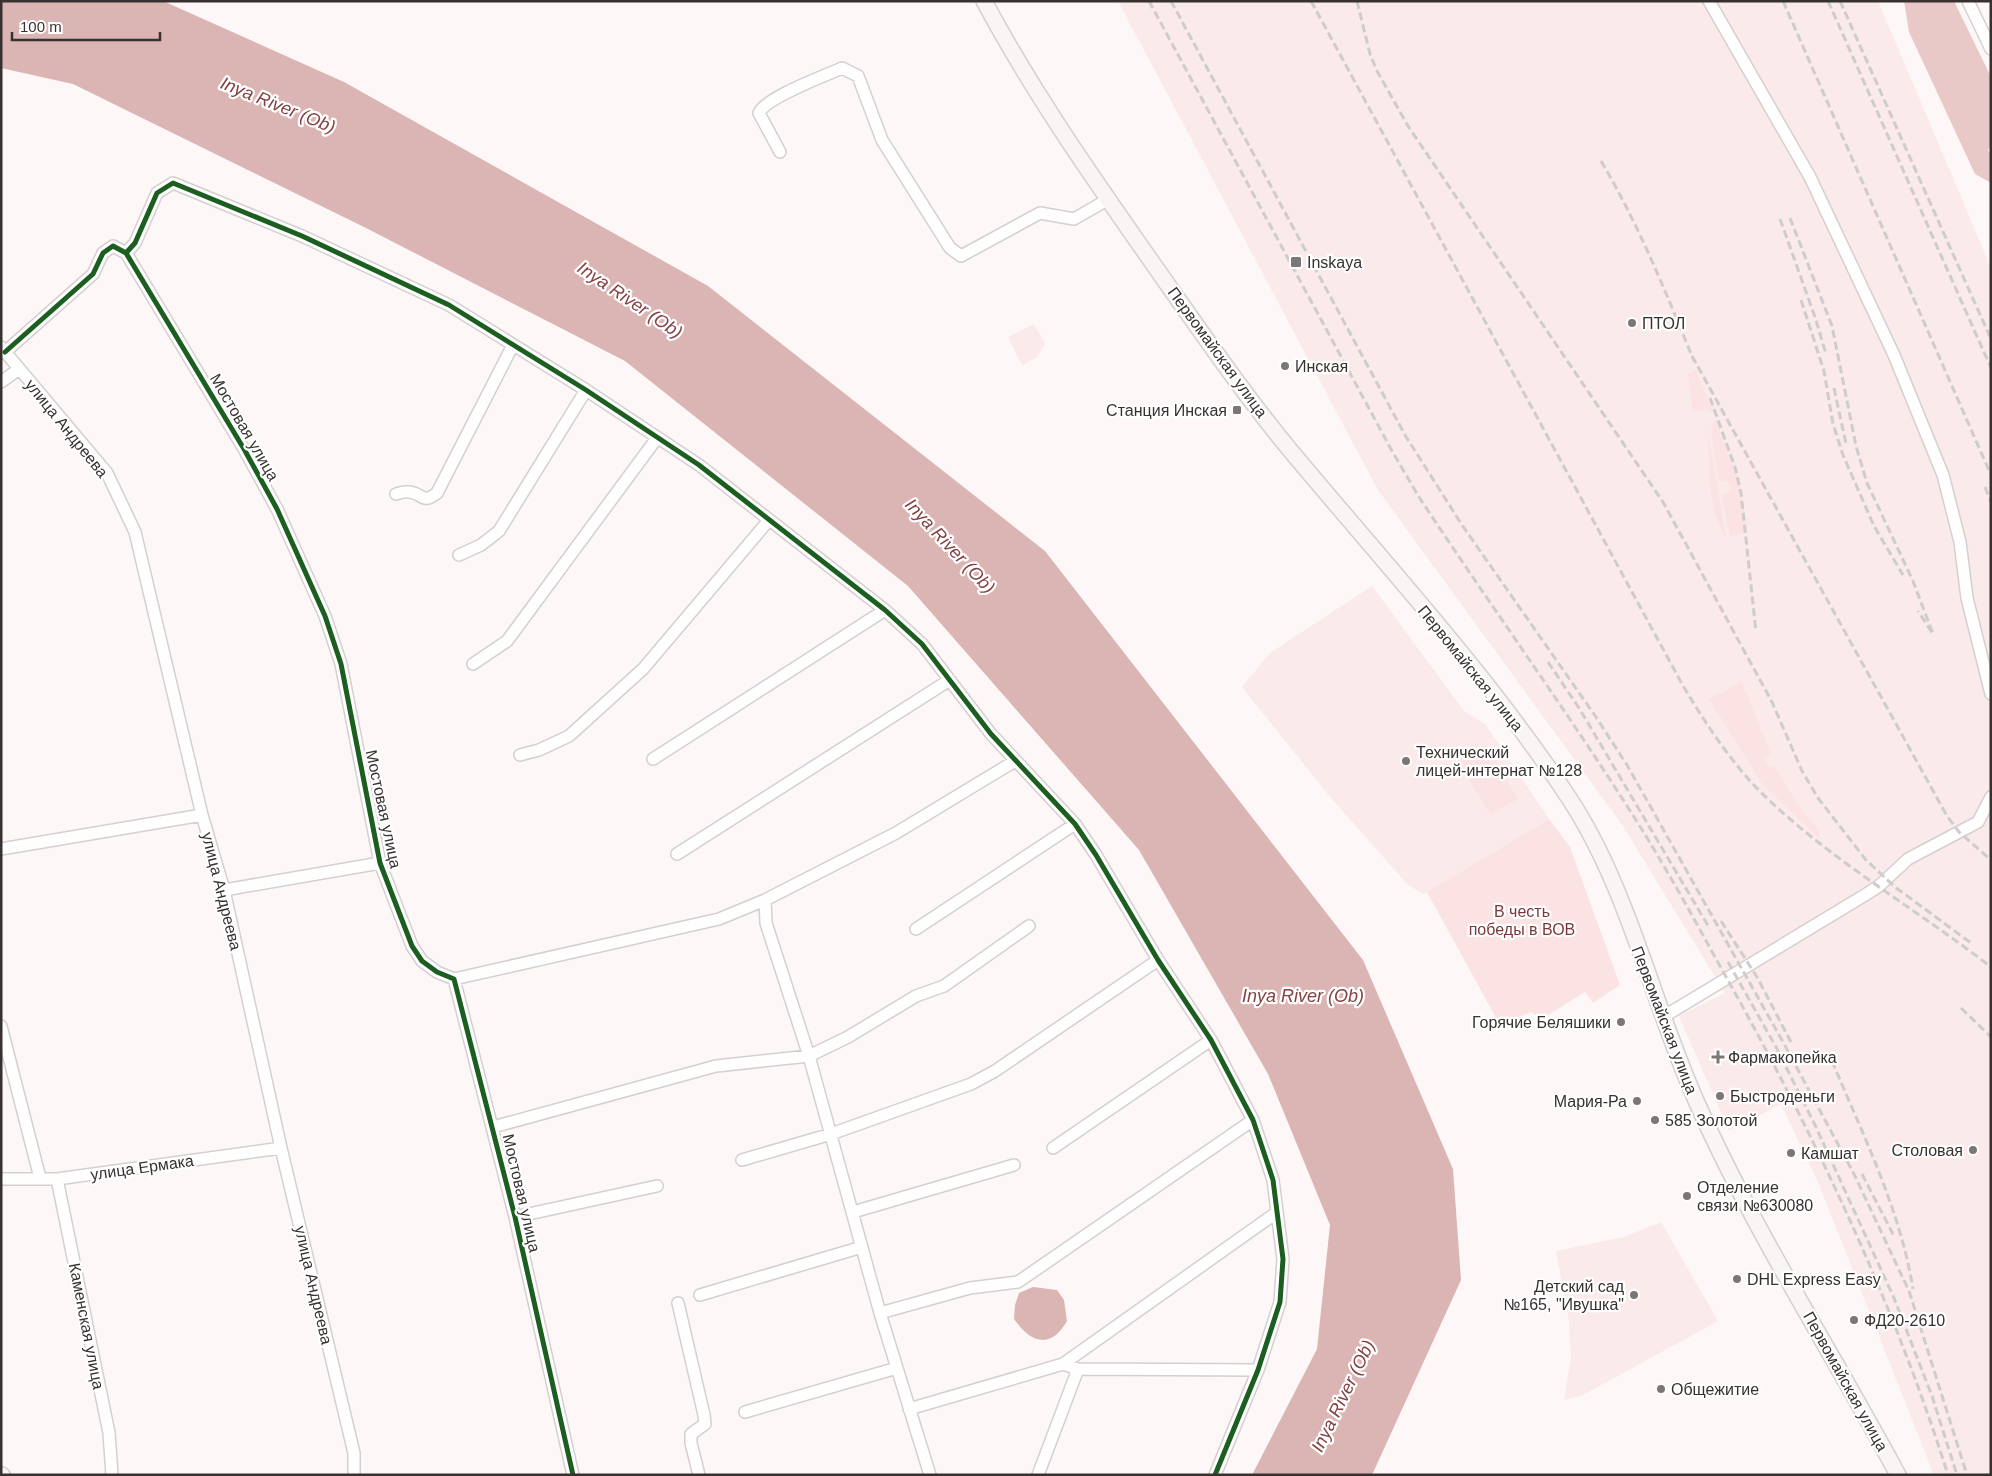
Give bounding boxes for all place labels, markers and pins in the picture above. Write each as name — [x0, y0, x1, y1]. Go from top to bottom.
place label: Inskaya — [1307, 254, 1362, 271]
marker: Inskaya — [1289, 255, 1303, 269]
place label: ПТОЛ — [1642, 315, 1685, 332]
marker: ПТОЛ — [1626, 317, 1638, 329]
place label: Инская — [1295, 358, 1348, 375]
marker: Инская — [1279, 360, 1291, 372]
place label: Станция Инская — [1106, 402, 1227, 419]
marker: Станция Инская — [1231, 404, 1243, 416]
place label: Технический лицей-интернат №128 — [1416, 744, 1582, 779]
marker: Технический лицей-интернат №128 — [1400, 755, 1412, 767]
place label: Горячие Беляшики — [1472, 1014, 1611, 1031]
marker: Горячие Беляшики — [1615, 1016, 1627, 1028]
place label: Фармакопейка — [1728, 1049, 1837, 1066]
marker: Фармакопейка — [1712, 1051, 1724, 1063]
place label: Быстроденьги — [1730, 1088, 1835, 1105]
marker: Быстроденьги — [1714, 1090, 1726, 1102]
place label: Мария-Ра — [1554, 1093, 1627, 1110]
marker: Мария-Ра — [1631, 1095, 1643, 1107]
place label: 585 Золотой — [1665, 1112, 1757, 1129]
marker: 585 Золотой — [1649, 1114, 1661, 1126]
place label: Столовая — [1891, 1142, 1963, 1159]
marker: Столовая — [1967, 1144, 1979, 1156]
place label: Камшат — [1801, 1145, 1860, 1162]
marker: Камшат — [1785, 1147, 1797, 1159]
place label: Отделение связи №630080 — [1697, 1179, 1813, 1214]
marker: Отделение связи №630080 — [1681, 1190, 1693, 1202]
place label: DHL Express Easy — [1747, 1271, 1881, 1288]
marker: DHL Express Easy — [1731, 1273, 1743, 1285]
place label: Детский сад №165, "Ивушка" — [1503, 1278, 1625, 1313]
marker: Детский сад №165, "Ивушка" — [1628, 1289, 1640, 1301]
place label: ФД20-2610 — [1864, 1312, 1945, 1329]
marker: ФД20-2610 — [1848, 1314, 1860, 1326]
place label: Общежитие — [1671, 1381, 1759, 1398]
marker: Общежитие — [1655, 1383, 1667, 1395]

